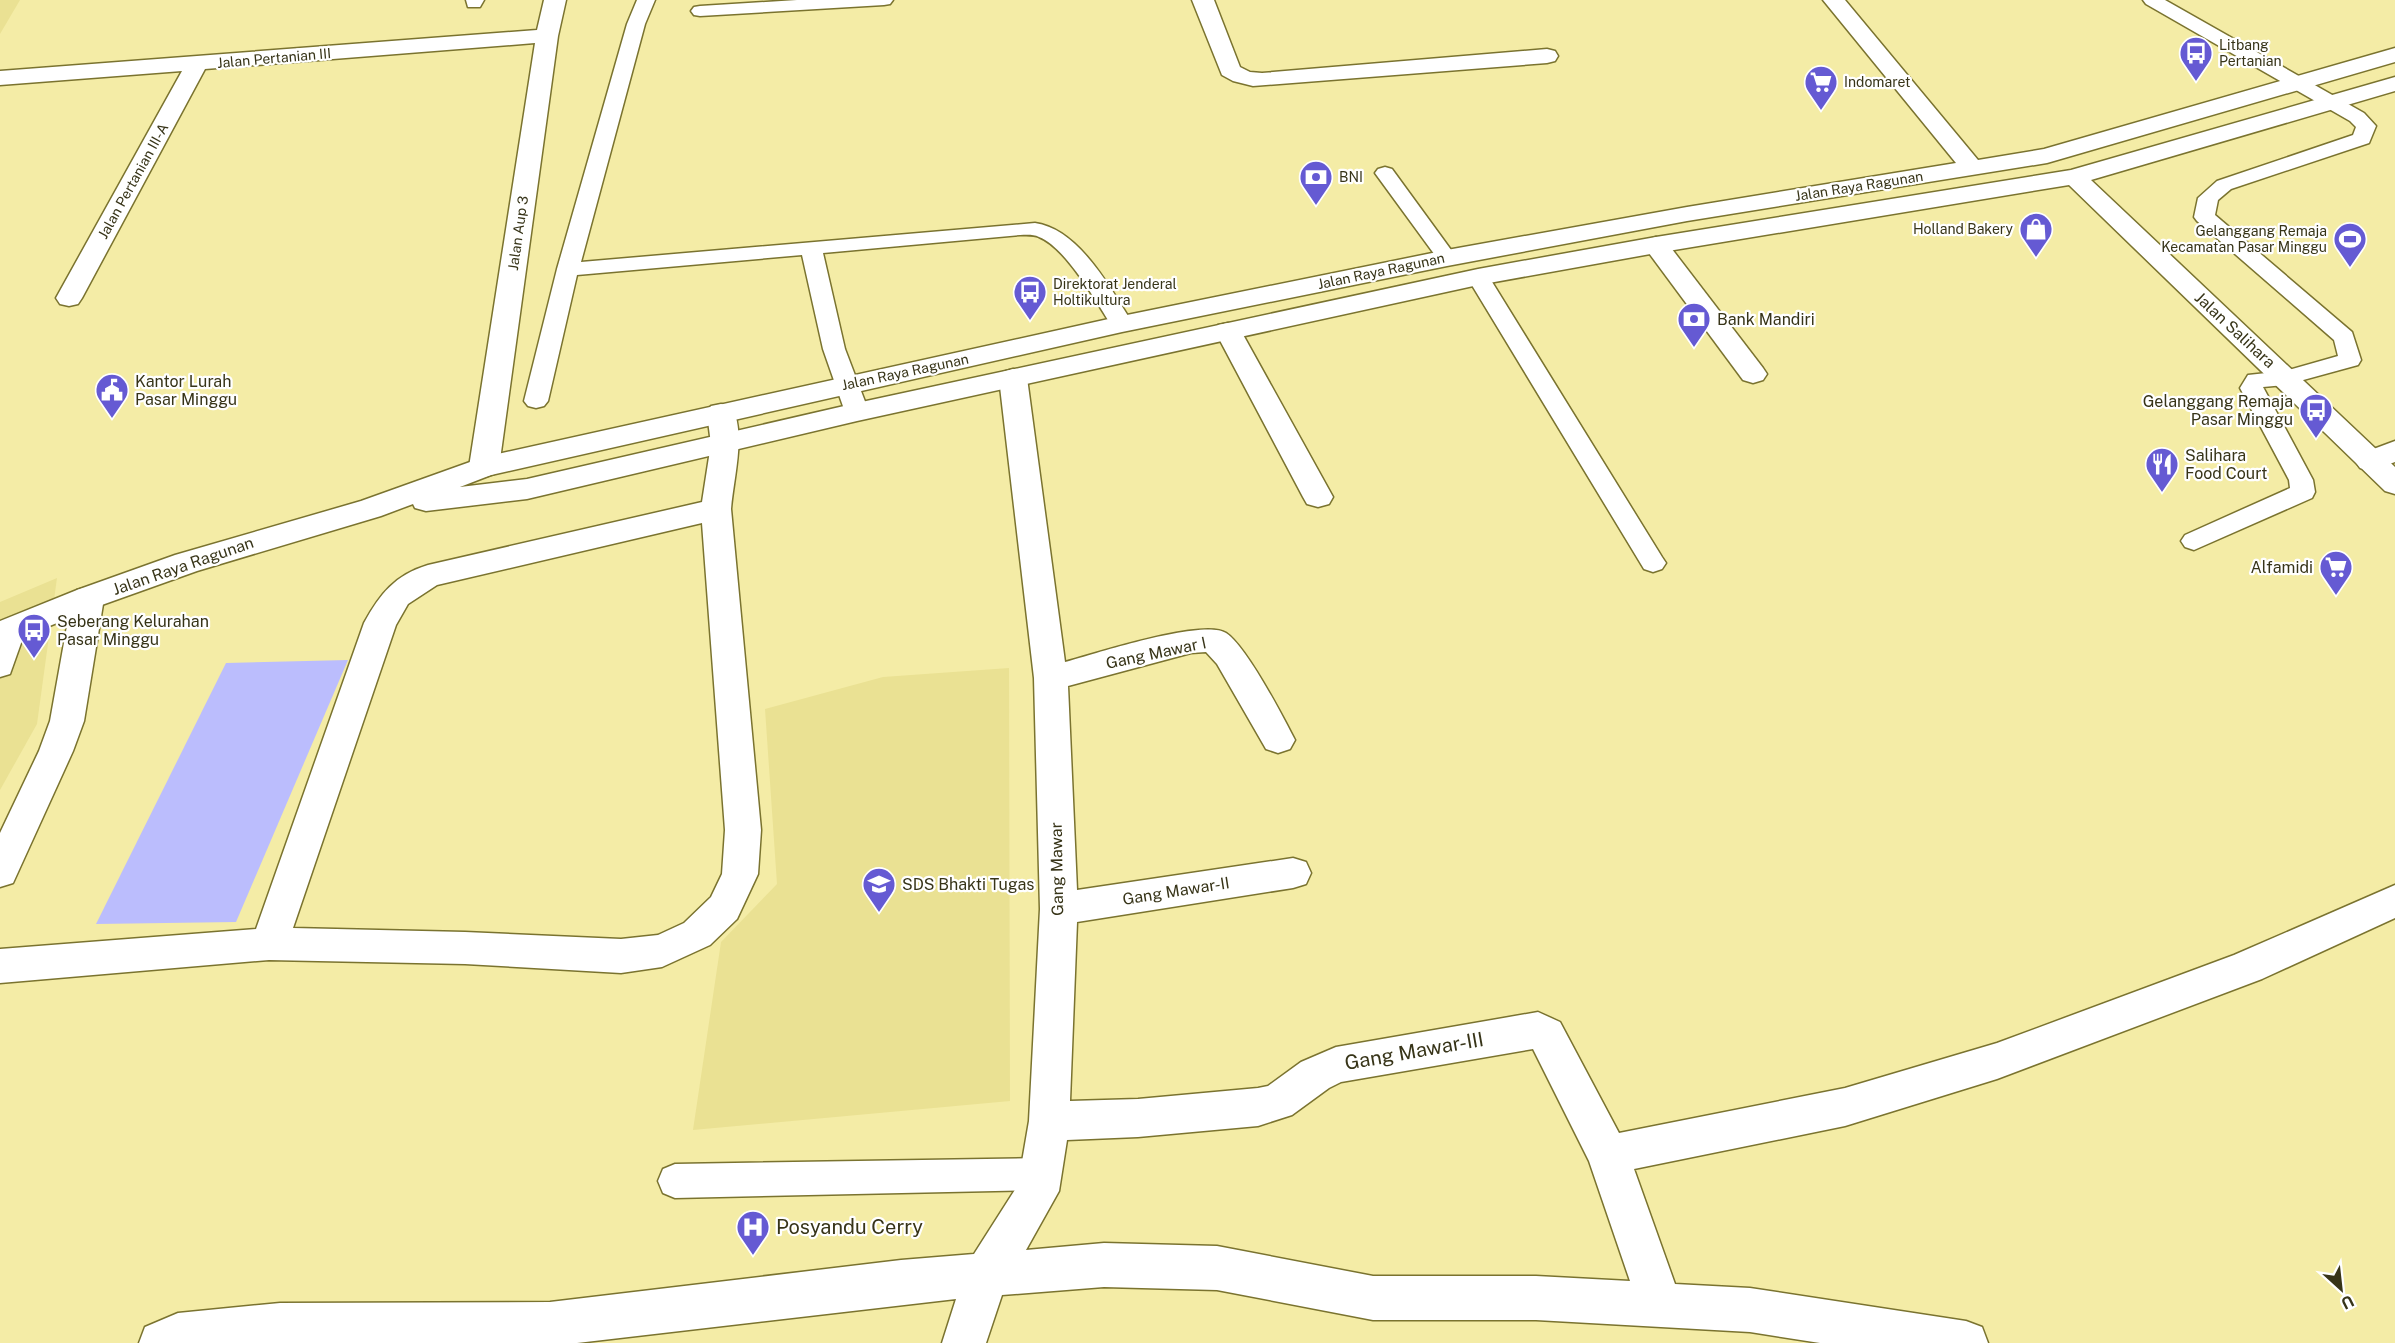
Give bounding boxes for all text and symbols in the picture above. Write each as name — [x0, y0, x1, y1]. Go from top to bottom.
bus stop icon: Litbang Pertanian — [2178, 35, 2214, 82]
place label: Litbang Pertanian — [2219, 37, 2282, 69]
street label: Jalan Pertanian III — [216, 45, 332, 71]
supermarket icon: Indomaret — [1803, 64, 1839, 111]
place label: Indomaret — [1844, 74, 1911, 90]
street label: Jalan Pertanian III-A — [95, 121, 171, 241]
bank icon: BNI — [1298, 159, 1334, 206]
street label: Jalan Raya Ragunan — [1794, 168, 1924, 204]
place label: BNI — [1339, 169, 1363, 185]
street label: Jalan Aup 3 — [505, 195, 531, 271]
shop icon: Holland Bakery — [2018, 211, 2054, 258]
place label: Holland Bakery — [1913, 221, 2013, 237]
sports icon: Gelanggang Remaja Kecamatan Pasar Minggu — [2332, 221, 2368, 268]
place label: Gelanggang Remaja Kecamatan Pasar Minggu — [2161, 223, 2327, 255]
street label: Jalan Raya Ragunan — [1316, 250, 1446, 292]
bus stop icon: Direktorat Jenderal Holtikultura — [1012, 274, 1048, 321]
place label: Direktorat Jenderal Holtikultura — [1053, 276, 1177, 308]
street label: Jalan Salihara — [2191, 288, 2279, 372]
bank icon: Bank Mandiri — [1676, 301, 1712, 348]
place label: Bank Mandiri — [1717, 310, 1815, 329]
street label: Jalan Raya Ragunan — [840, 351, 970, 393]
public building icon: Kantor Lurah Pasar Minggu — [94, 372, 130, 419]
place label: Kantor Lurah Pasar Minggu — [135, 372, 237, 409]
place label: Gelanggang Remaja Pasar Minggu — [2143, 392, 2293, 429]
bus stop icon: Gelanggang Remaja Pasar Minggu — [2298, 392, 2334, 439]
restaurant icon: Salihara Food Court — [2144, 446, 2180, 493]
place label: Salihara Food Court — [2185, 446, 2267, 483]
street label: Jalan Raya Ragunan — [110, 533, 256, 599]
supermarket icon: Alfamidi — [2318, 549, 2354, 596]
place label: Alfamidi — [2251, 558, 2313, 577]
bus stop icon: Seberang Kelurahan Pasar Minggu — [16, 612, 52, 659]
place label: Seberang Kelurahan Pasar Minggu — [57, 612, 209, 649]
street label: Gang Mawar I — [1104, 633, 1208, 673]
street label: Gang Mawar — [1047, 822, 1067, 916]
school or university icon: SDS Bhakti Tugas — [861, 866, 897, 913]
street label: Gang Mawar-II — [1121, 873, 1231, 909]
place label: SDS Bhakti Tugas — [902, 875, 1034, 894]
street label: Gang Mawar-III — [1343, 1027, 1485, 1075]
hospital icon: Posyandu Cerry — [735, 1209, 771, 1256]
place label: Posyandu Cerry — [776, 1215, 923, 1239]
north arrow — [2311, 1259, 2371, 1319]
text: U — [2338, 1291, 2357, 1313]

